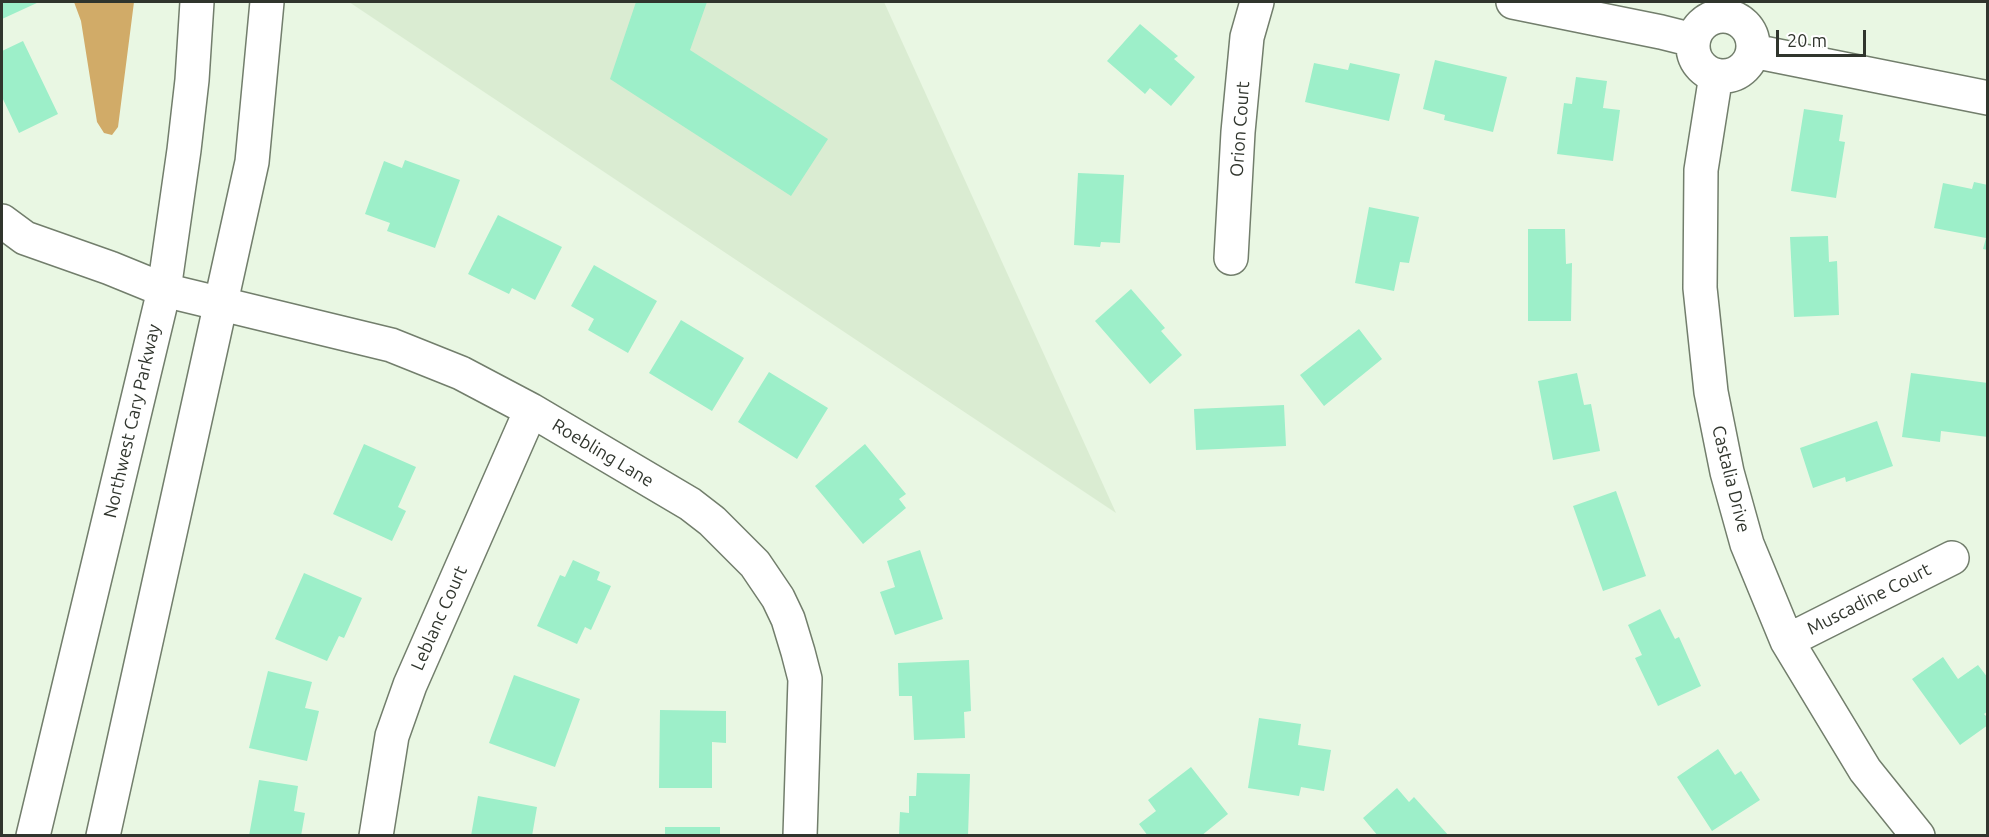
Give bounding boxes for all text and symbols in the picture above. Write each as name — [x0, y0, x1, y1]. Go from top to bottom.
scale bar — [1779, 18, 1869, 56]
text: 20 m — [1787, 30, 1827, 50]
street label: Orion Court — [1226, 80, 1254, 178]
street label: Northwest Cary Parkway — [99, 322, 165, 520]
street label: Roebling Lane — [548, 414, 658, 492]
street label: Castalia Drive — [1707, 423, 1755, 535]
street label: Muscadine Court — [1803, 558, 1935, 640]
street label: Leblanc Court — [406, 562, 472, 674]

